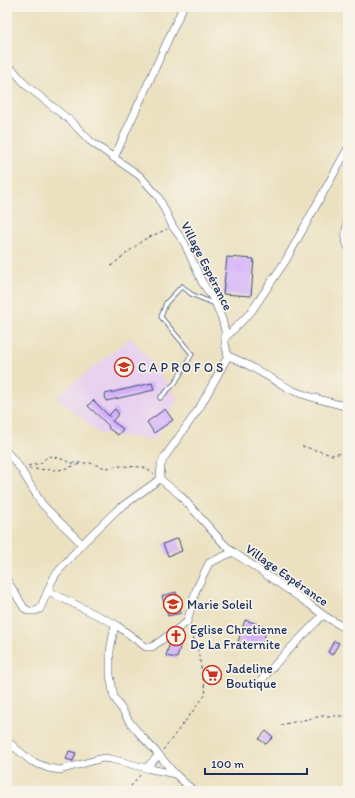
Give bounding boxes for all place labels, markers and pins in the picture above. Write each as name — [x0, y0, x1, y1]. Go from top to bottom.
school or university icon: C A P R O F O S — [113, 356, 135, 378]
place label: C A P R O F O S — [138, 360, 223, 375]
school or university icon: Marie Soleil — [162, 593, 184, 615]
place label: Marie Soleil — [187, 597, 253, 612]
place label: Eglise Chretienne De La Fraternite — [190, 622, 287, 652]
church icon: Eglise Chretienne De La Fraternite — [165, 625, 187, 647]
place label: Jadeline Boutique — [226, 661, 276, 691]
supermarket icon: Jadeline Boutique — [201, 664, 223, 686]

